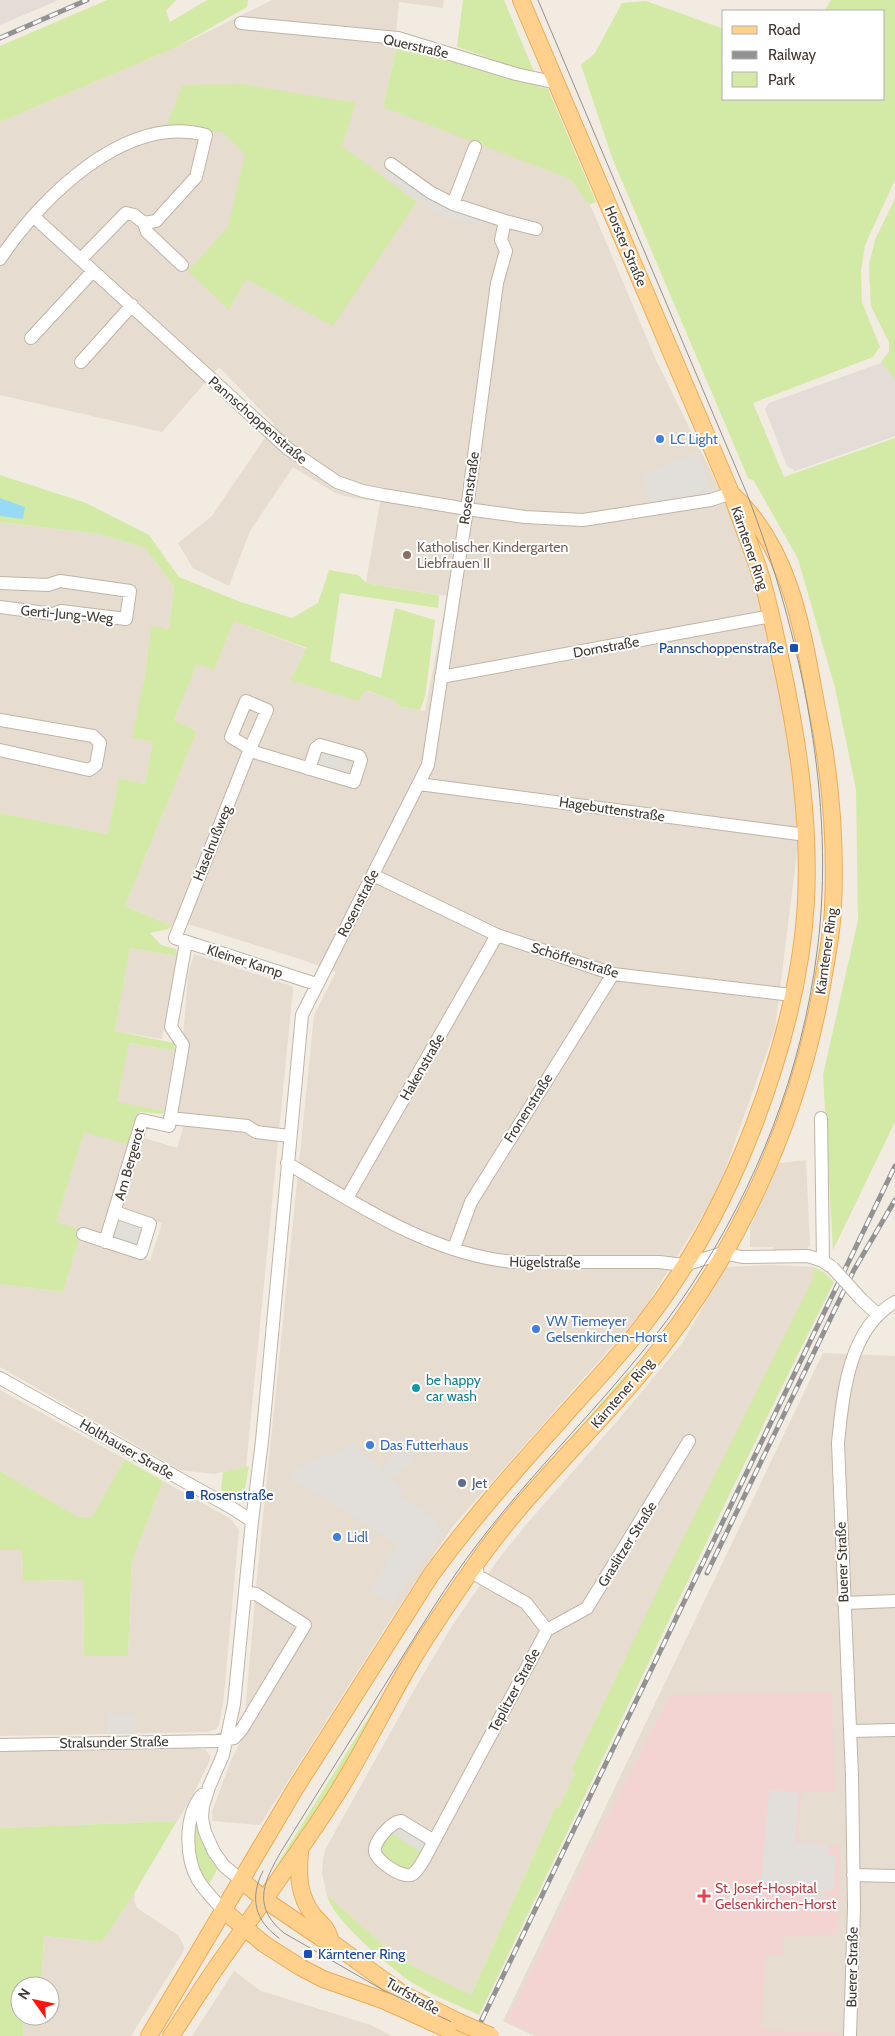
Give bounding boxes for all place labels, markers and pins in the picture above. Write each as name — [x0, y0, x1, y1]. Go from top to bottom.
place label: LC Light — [670, 430, 718, 448]
marker: LC Light — [654, 433, 666, 445]
place label: Katholischer Kindergarten Liebfrauen II — [417, 538, 569, 572]
marker: Katholischer Kindergarten Liebfrauen II — [401, 549, 413, 561]
place label: Pannschoppenstraße — [659, 639, 784, 657]
marker: Pannschoppenstraße — [788, 642, 800, 654]
place label: VW Tiemeyer Gelsenkirchen-Horst — [546, 1312, 668, 1346]
marker: VW Tiemeyer Gelsenkirchen-Horst — [530, 1323, 542, 1335]
place label: be happy car wash — [426, 1371, 481, 1405]
marker: be happy car wash — [410, 1382, 422, 1394]
place label: Das Futterhaus — [380, 1436, 468, 1454]
marker: Das Futterhaus — [364, 1439, 376, 1451]
place label: Jet — [471, 1474, 488, 1492]
marker: Jet — [456, 1477, 468, 1489]
place label: Rosenstraße — [200, 1486, 273, 1504]
marker: Rosenstraße — [184, 1489, 196, 1501]
place label: Lidl — [347, 1528, 369, 1546]
marker: Lidl — [331, 1531, 343, 1543]
place label: St. Josef-Hospital Gelsenkirchen-Horst — [715, 1879, 837, 1913]
marker: St. Josef-Hospital Gelsenkirchen-Horst — [697, 1889, 711, 1903]
place label: Kärntener Ring — [318, 1945, 406, 1963]
marker: Kärntener Ring — [302, 1948, 314, 1960]

